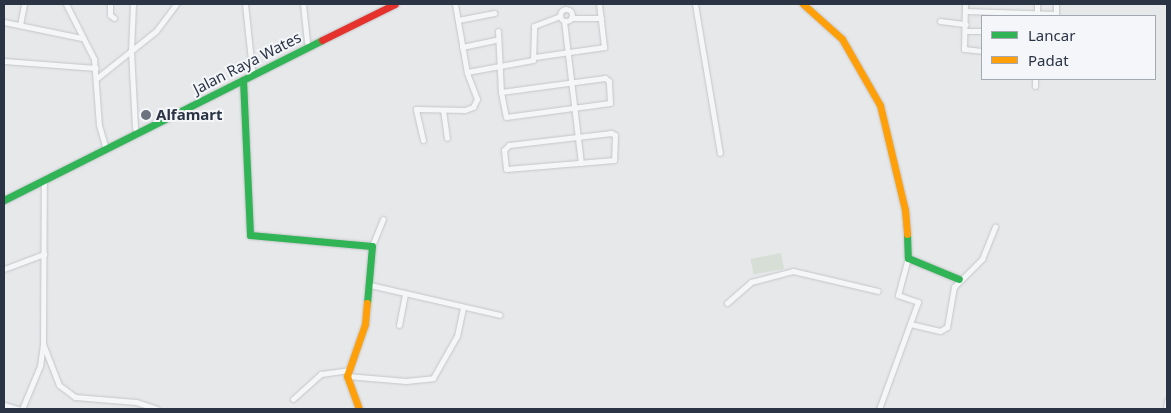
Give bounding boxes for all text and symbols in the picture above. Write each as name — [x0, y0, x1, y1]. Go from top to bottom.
legend — [981, 15, 1156, 80]
text: Lancar — [1028, 25, 1075, 45]
street label: Jalan Raya Wates — [190, 28, 304, 98]
text: Padat — [1028, 50, 1069, 70]
place label: Alfamart — [156, 106, 222, 124]
marker: Alfamart — [140, 109, 152, 121]

